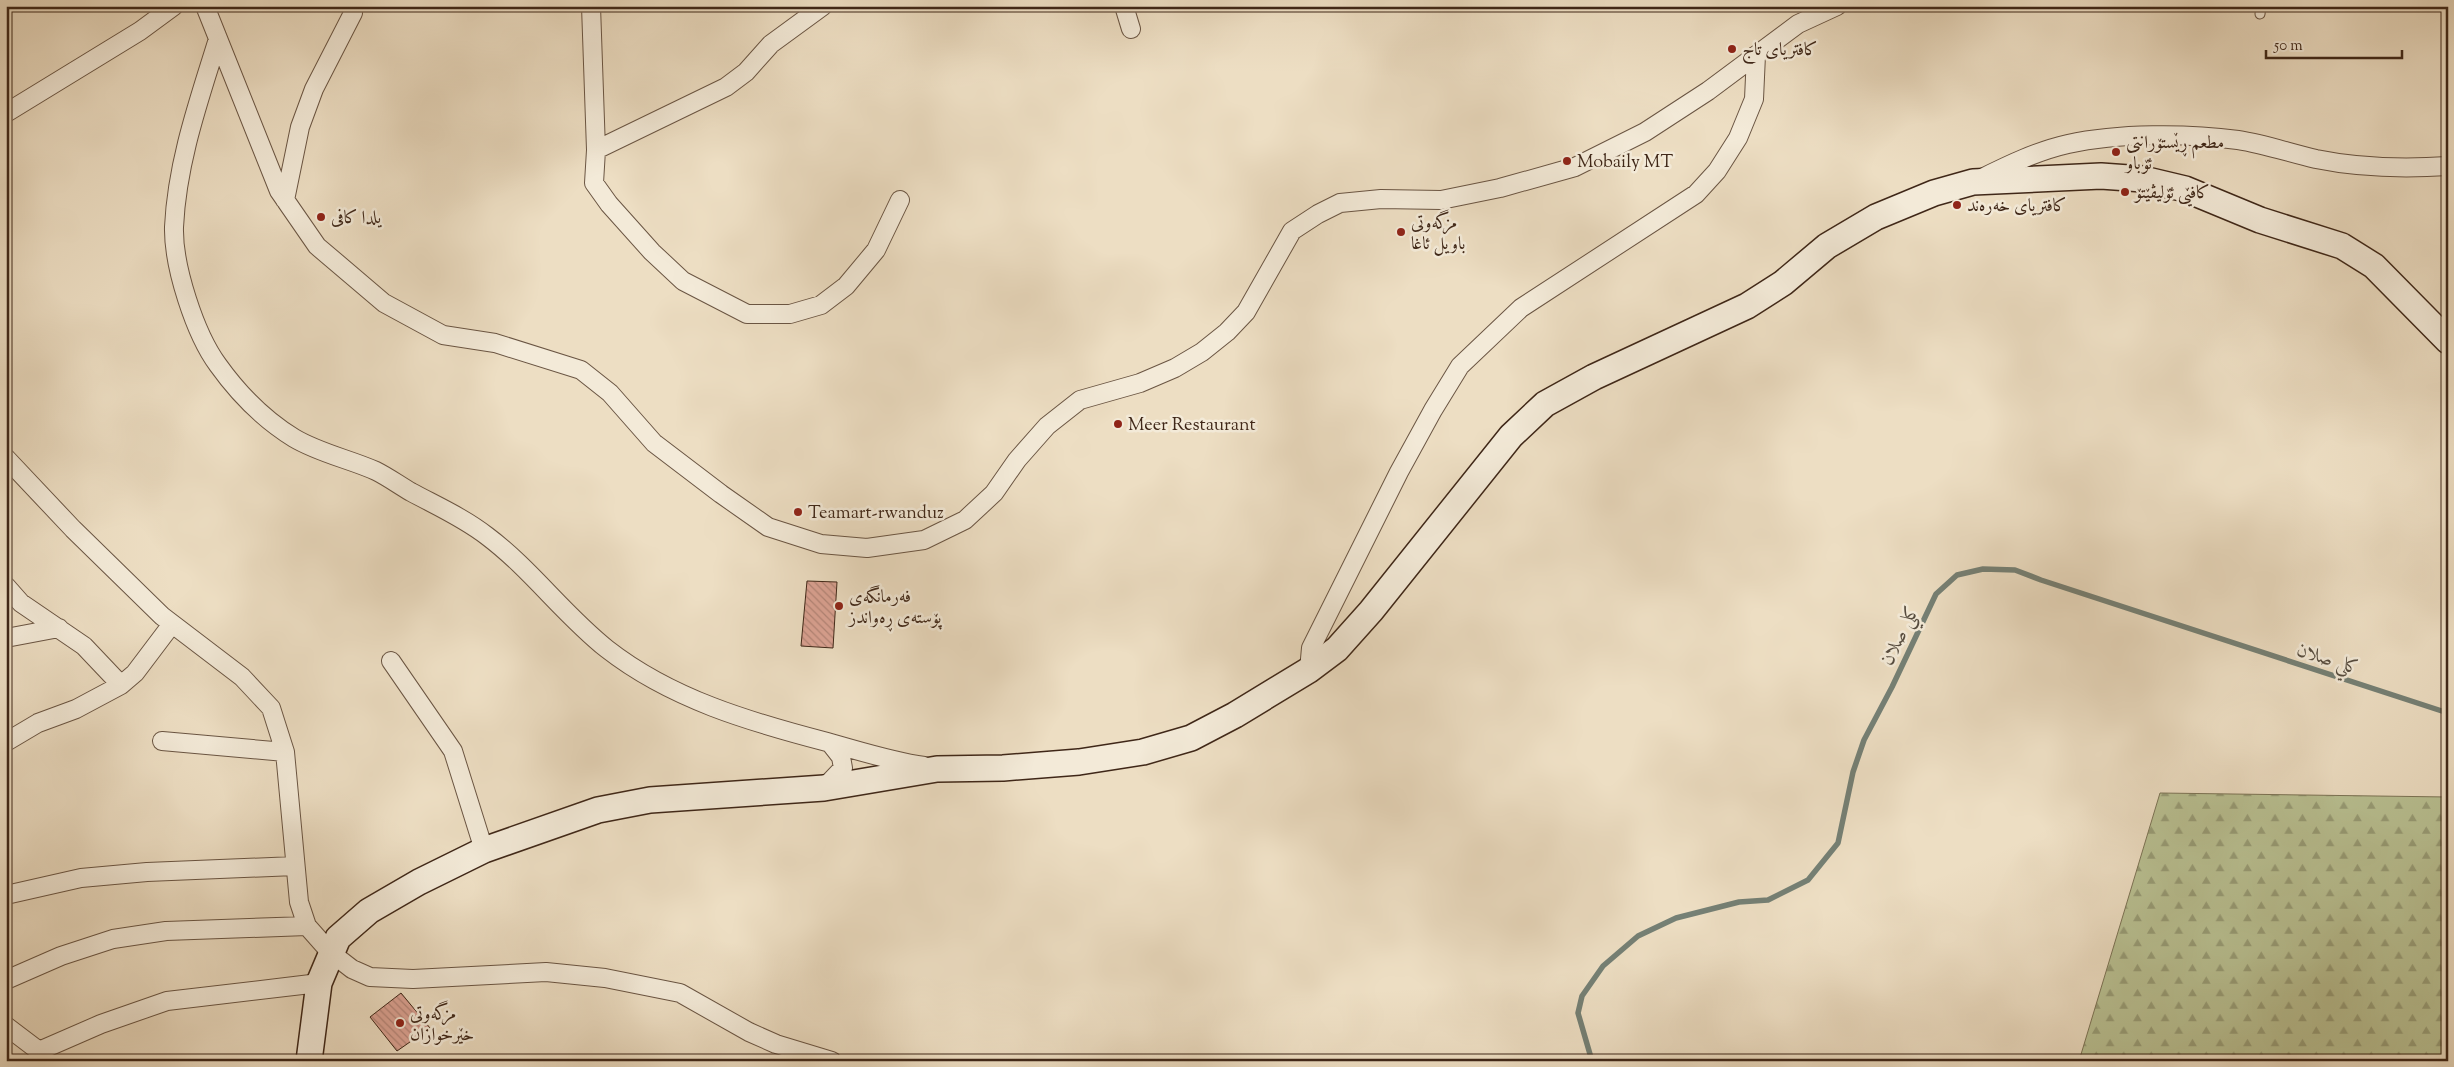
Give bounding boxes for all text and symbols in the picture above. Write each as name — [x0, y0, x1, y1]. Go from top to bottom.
scale bar — [2266, 28, 2403, 60]
text: 50 m — [2273, 36, 2303, 57]
place label: کافتریای تاج — [1742, 38, 1818, 65]
marker: کافتریای تاج — [1726, 43, 1738, 55]
place label: مطعم ڕێستۆرانتی ئۆباو — [2124, 131, 2224, 178]
marker: مطعم ڕێستۆرانتی ئۆباو — [2110, 146, 2122, 158]
place label: Mobaily MT — [1577, 150, 1673, 176]
marker: Mobaily MT — [1561, 155, 1573, 167]
place label: کافێی ئۆلیڤێتۆ — [2133, 181, 2210, 207]
marker: کافێی ئۆلیڤێتۆ — [2119, 186, 2131, 198]
place label: کافتریای خەرەند — [1967, 194, 2067, 220]
marker: کافتریای خەرەند — [1951, 199, 1963, 211]
place label: یلدا کافی — [331, 206, 383, 232]
place label: مزگەوتی باویل ئاغا — [1411, 209, 1465, 258]
marker: یلدا کافی — [315, 211, 327, 223]
marker: مزگەوتی باویل ئاغا — [1395, 226, 1407, 238]
place label: Meer Restaurant — [1128, 413, 1256, 439]
marker: Meer Restaurant — [1112, 418, 1124, 430]
place label: Teamart-rwanduz — [808, 501, 944, 527]
marker: Teamart-rwanduz — [792, 506, 804, 518]
place label: فەرمانگەی پۆستەی ڕەواندز — [847, 585, 943, 632]
marker: فەرمانگەی پۆستەی ڕەواندز — [833, 600, 845, 612]
water label: كلي صلان — [1875, 600, 1930, 672]
water label: كلي صلان — [2292, 637, 2363, 686]
place label: مزگەوتی خێرخوازان — [410, 1000, 474, 1049]
marker: مزگەوتی خێرخوازان — [394, 1017, 406, 1029]

